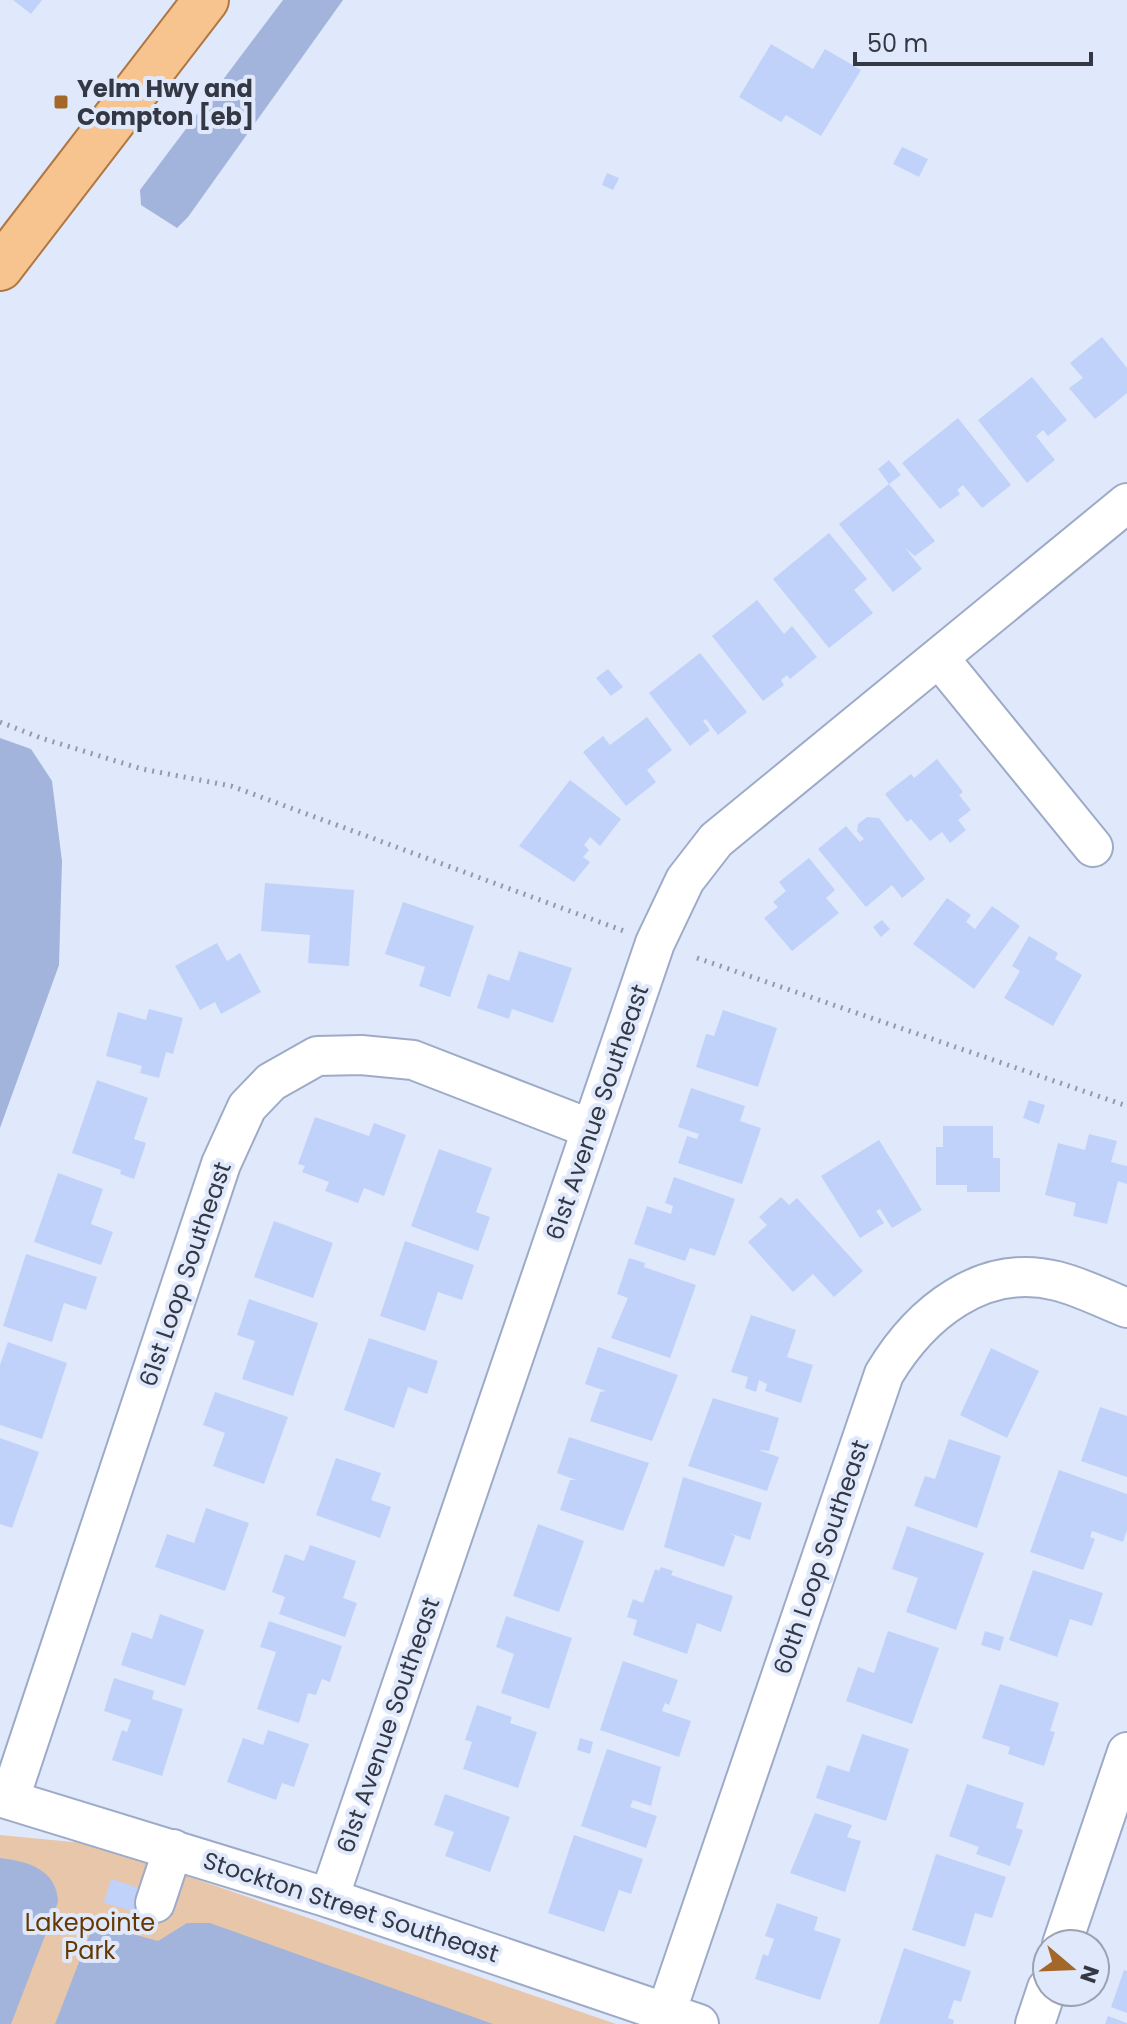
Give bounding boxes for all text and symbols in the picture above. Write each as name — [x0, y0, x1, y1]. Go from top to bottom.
scale bar — [855, 16, 1091, 66]
text: 50 m — [867, 27, 928, 60]
place label: Yelm Hwy and Compton [eb] — [77, 72, 254, 133]
marker: Yelm Hwy and Compton [eb] — [52, 93, 70, 111]
street label: 61st Avenue Southeast — [538, 980, 656, 1244]
street label: 61st Loop Southeast — [131, 1157, 239, 1391]
street label: 60th Loop Southeast — [765, 1435, 877, 1679]
street label: 61st Avenue Southeast — [329, 1593, 447, 1857]
street label: Stockton Street Southeast — [199, 1844, 503, 1970]
park label: Lakepointe Park — [25, 1906, 155, 1967]
north arrow — [1031, 1928, 1111, 2008]
text: N — [1072, 1961, 1107, 1987]

